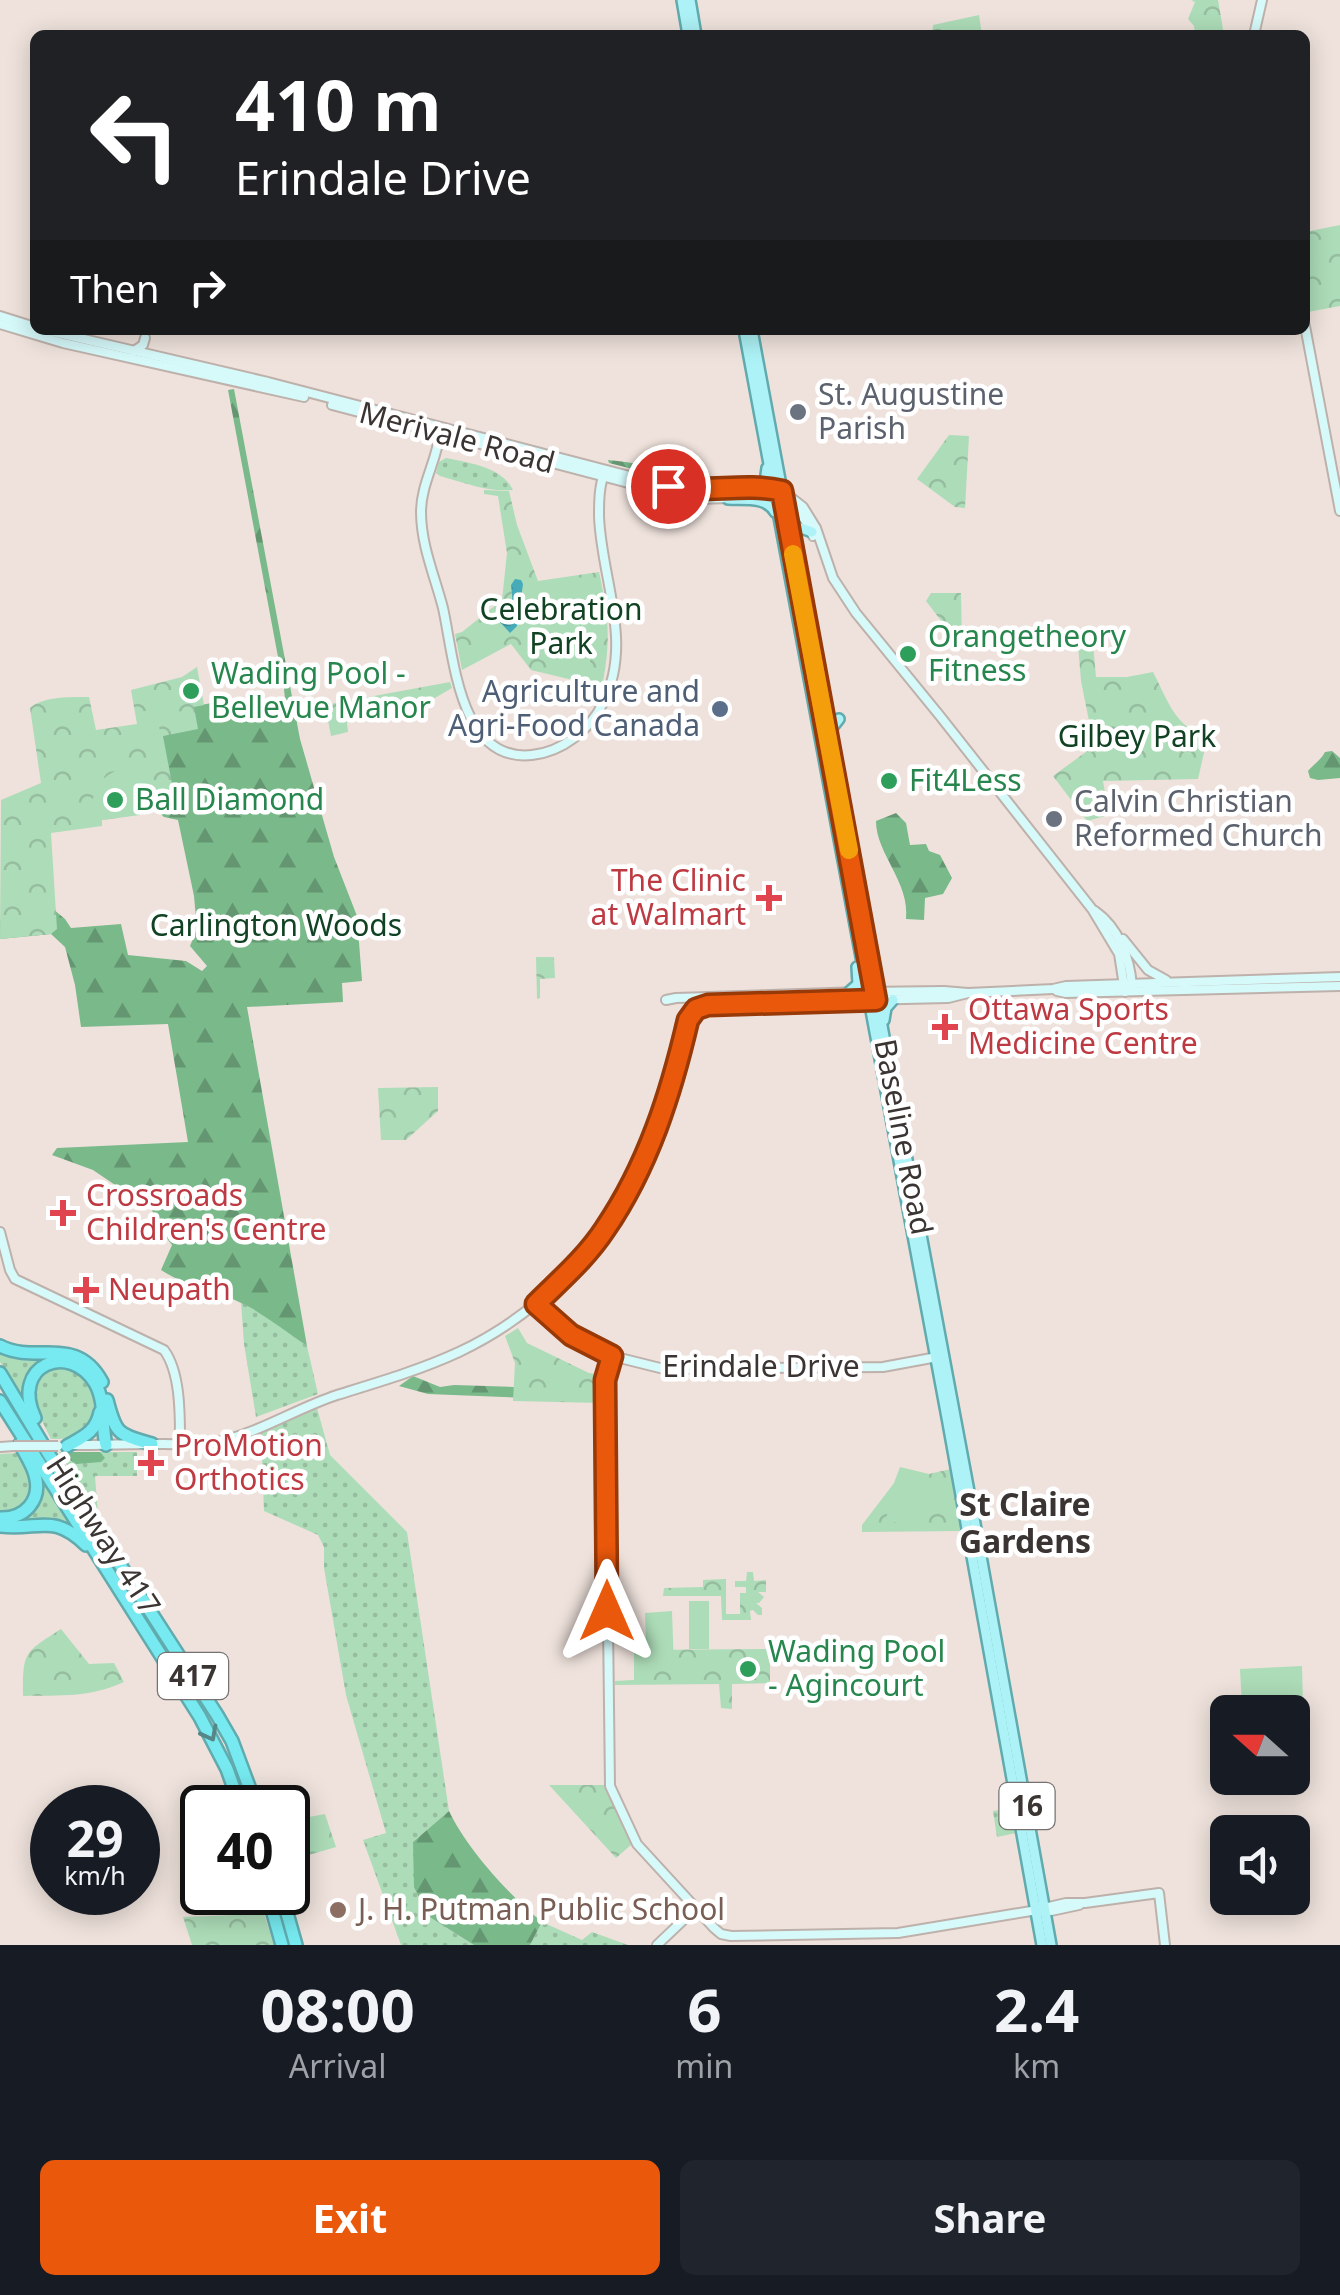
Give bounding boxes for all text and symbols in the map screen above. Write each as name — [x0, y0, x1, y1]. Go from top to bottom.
text: 410 m — [235, 56, 442, 152]
icon: left — [70, 70, 200, 200]
text: Erindale Drive — [235, 147, 531, 208]
icon: right — [180, 260, 235, 315]
text: Then — [70, 262, 160, 314]
place label: St. Augustine Parish — [818, 373, 1004, 448]
street label: Merivale Road — [355, 391, 560, 482]
marker: St. Augustine Parish — [787, 401, 809, 423]
pin — [626, 444, 711, 529]
icon: arrive — [641, 459, 696, 514]
park label: Celebration Park — [480, 588, 642, 663]
place label: Orangetheory Fitness — [928, 615, 1127, 690]
marker: Orangetheory Fitness — [897, 643, 919, 665]
place label: Wading Pool - Bellevue Manor — [211, 652, 431, 727]
place label: Agriculture and Agri-Food Canada — [448, 670, 700, 745]
marker: Wading Pool - Bellevue Manor — [180, 680, 202, 702]
marker: Agriculture and Agri-Food Canada — [709, 698, 731, 720]
park label: Gilbey Park — [1058, 715, 1216, 756]
place label: Fit4Less — [909, 759, 1022, 800]
marker: Fit4Less — [878, 770, 900, 792]
place label: Ball Diamond — [135, 778, 324, 819]
place label: Calvin Christian Reformed Church — [1074, 780, 1322, 855]
marker: Ball Diamond — [104, 789, 126, 811]
marker: Calvin Christian Reformed Church — [1043, 808, 1065, 830]
place label: The Clinic at Walmart — [591, 859, 746, 934]
marker: The Clinic at Walmart — [756, 885, 782, 911]
park label: Carlington Woods — [150, 904, 402, 945]
place label: Ottawa Sports Medicine Centre — [968, 988, 1198, 1063]
marker: Ottawa Sports Medicine Centre — [932, 1014, 958, 1040]
street label: Baseline Road — [865, 1035, 944, 1238]
place label: Crossroads Children's Centre — [86, 1174, 326, 1249]
marker: Crossroads Children's Centre — [50, 1200, 76, 1226]
place label: Neupath — [108, 1268, 231, 1309]
marker: Neupath — [73, 1277, 99, 1303]
street label: Erindale Drive — [662, 1345, 860, 1386]
place label: ProMotion Orthotics — [174, 1424, 323, 1499]
street label: Highway 417 — [38, 1448, 171, 1623]
marker: ProMotion Orthotics — [138, 1450, 164, 1476]
district label: St Claire Gardens — [959, 1482, 1091, 1562]
position arrow — [555, 1559, 659, 1663]
place label: Wading Pool - Agincourt — [768, 1630, 945, 1705]
road number: 417 — [158, 1653, 228, 1699]
marker: Wading Pool - Agincourt — [737, 1658, 759, 1680]
north arrow — [1210, 1695, 1310, 1795]
map controls — [1210, 1695, 1310, 1915]
one-way arrow — [198, 1724, 217, 1742]
road number: 16 — [1000, 1783, 1054, 1829]
speed limit sign: 40 — [180, 1785, 310, 1915]
text: 29 — [66, 1804, 124, 1872]
button: sound — [1210, 1815, 1310, 1915]
text: km/h — [64, 1858, 126, 1892]
place label: J. H. Putman Public School — [355, 1888, 725, 1929]
marker: J. H. Putman Public School — [327, 1899, 349, 1921]
text: 08:00 — [261, 1968, 415, 2050]
text: 6 — [687, 1968, 721, 2050]
text: 2.4 — [994, 1968, 1079, 2050]
text: Arrival — [289, 2044, 386, 2087]
text: min — [675, 2044, 733, 2087]
text: km — [1013, 2044, 1060, 2087]
button: Exit — [40, 2160, 660, 2275]
button: Share — [680, 2160, 1300, 2275]

